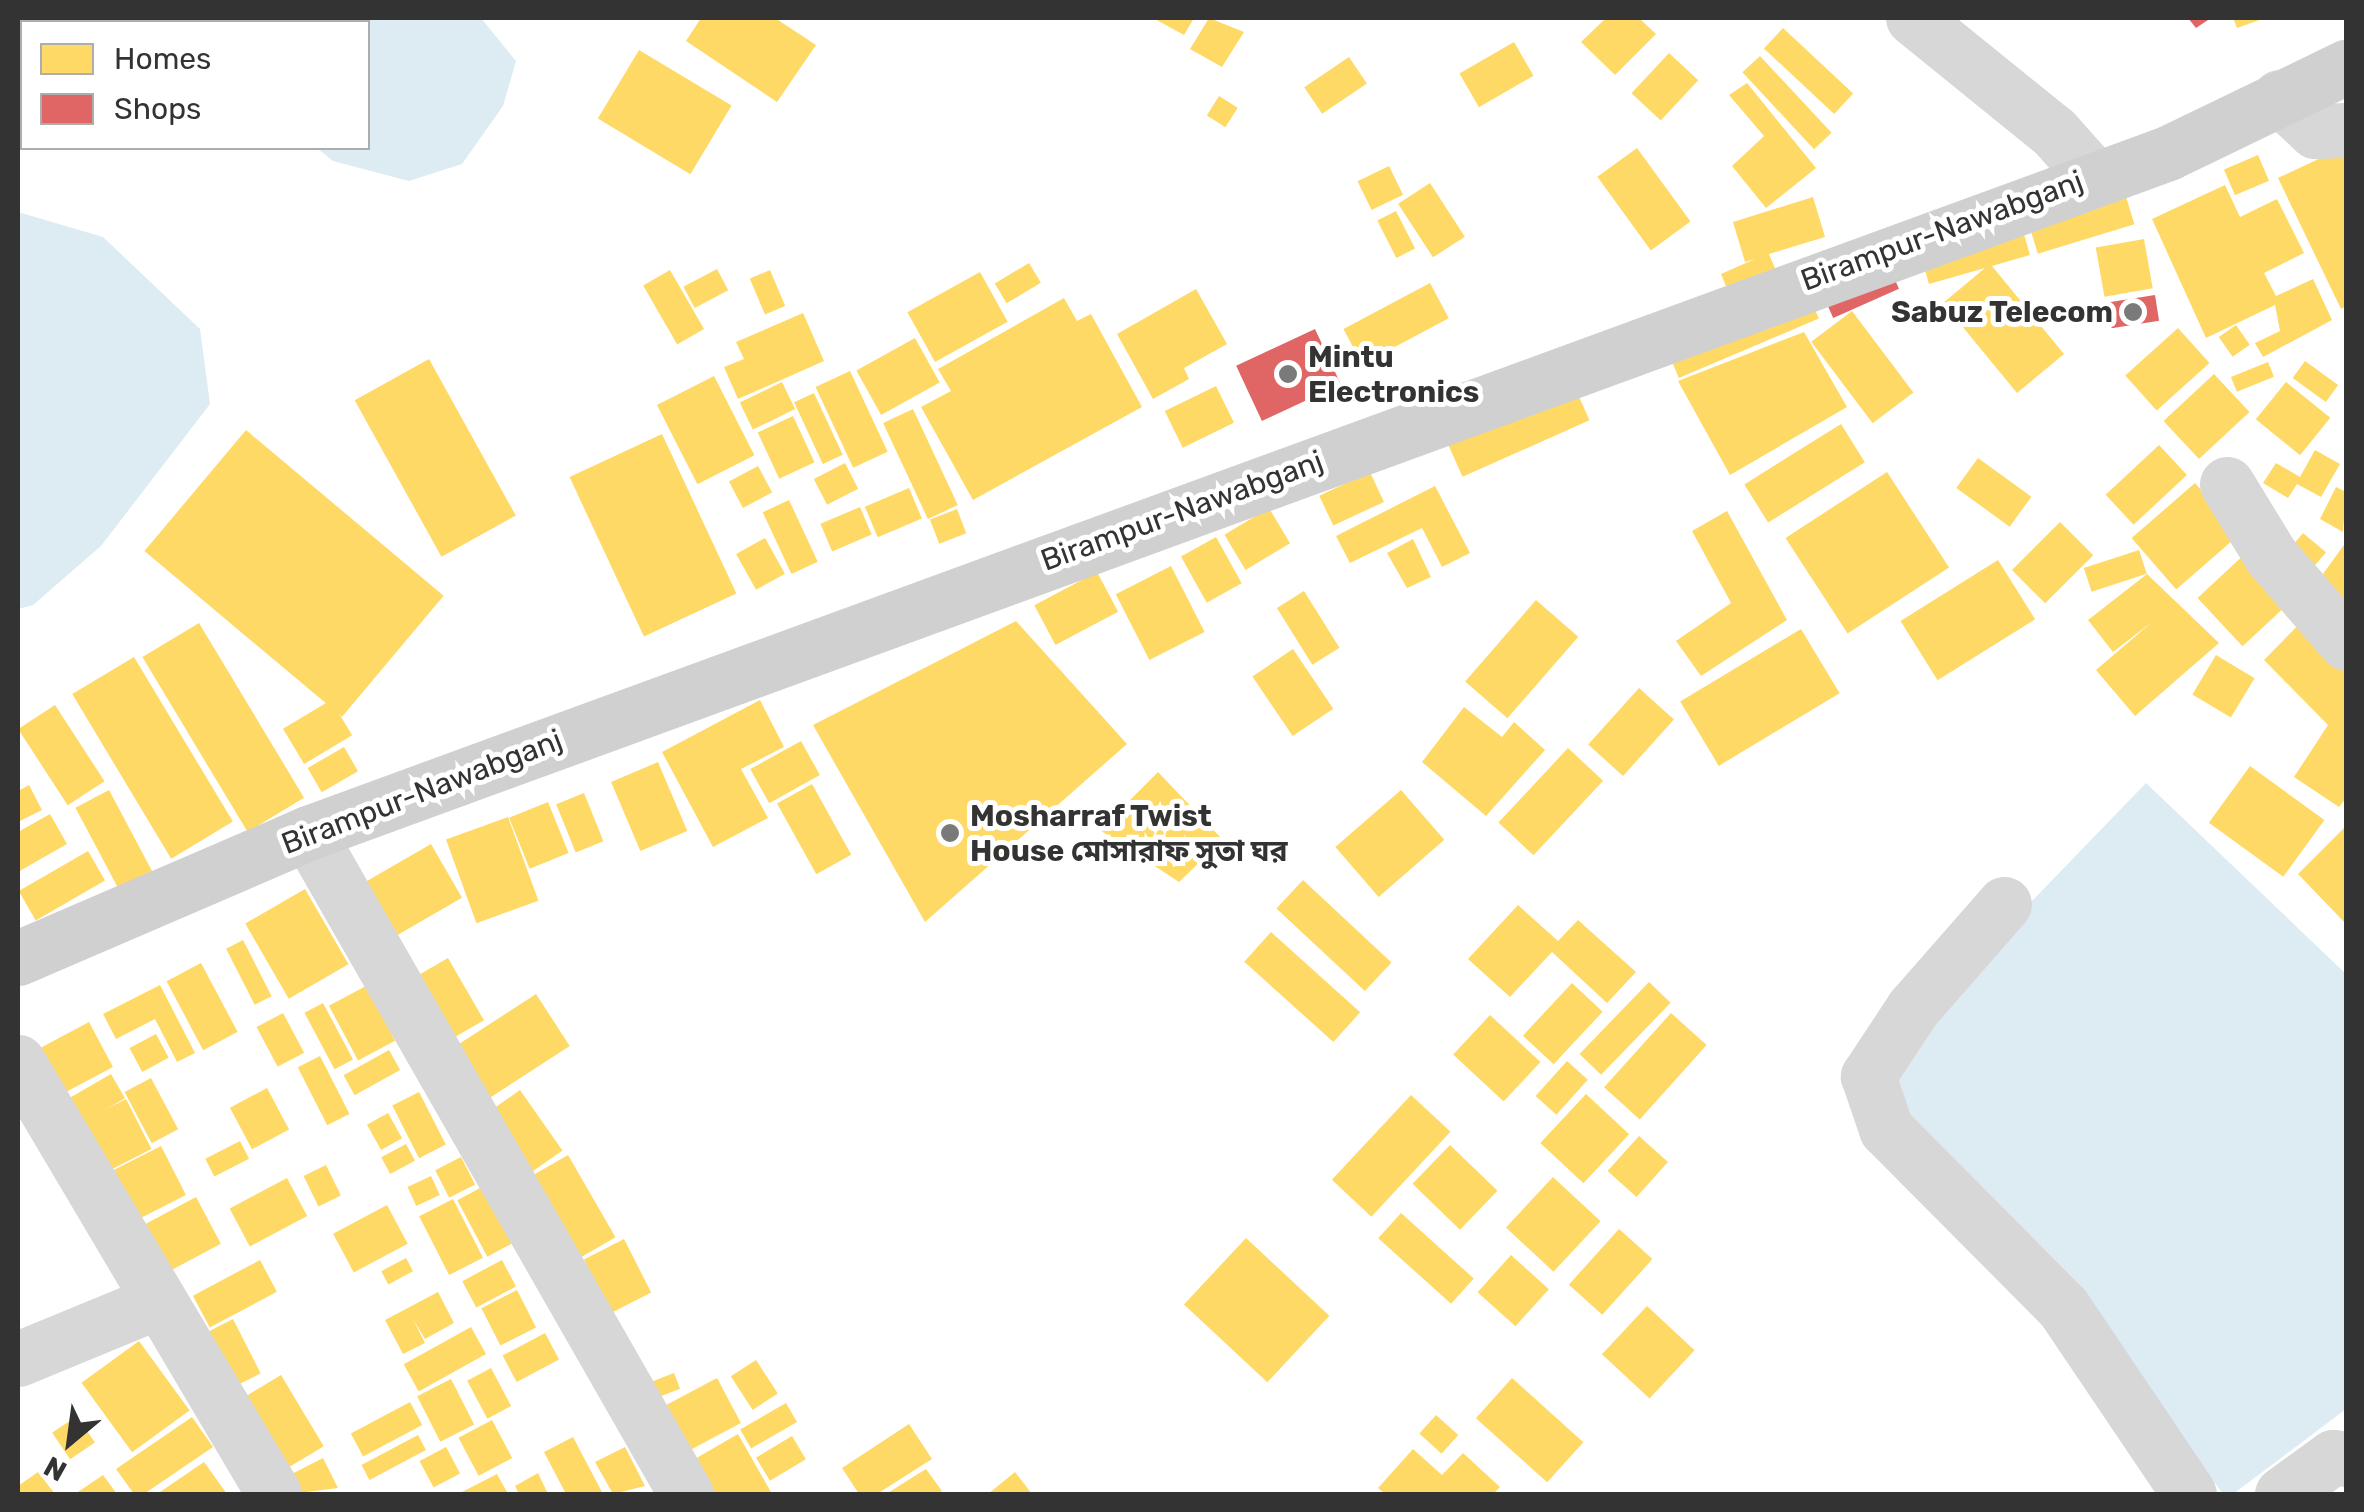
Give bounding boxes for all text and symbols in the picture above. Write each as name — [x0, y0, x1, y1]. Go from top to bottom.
legend — [20, 20, 370, 150]
text: Homes — [114, 41, 211, 77]
text: Shops — [114, 91, 201, 127]
street label: Birampur-Nawabganj — [1796, 163, 2088, 299]
place label: Sabuz Telecom — [1890, 294, 2113, 330]
marker: Sabuz Telecom — [2122, 301, 2144, 323]
place label: Mintu Electronics — [1308, 339, 1479, 410]
marker: Mintu Electronics — [1277, 363, 1299, 385]
street label: Birampur-Nawabganj — [1036, 443, 1328, 579]
street label: Birampur-Nawabganj — [277, 722, 567, 862]
place label: Mosharraf Twist House মোসারাফ সুতা ঘর — [970, 798, 1287, 868]
marker: Mosharraf Twist House মোসারাফ সুতা ঘর — [939, 822, 961, 844]
north arrow — [20, 1392, 120, 1492]
text: N — [38, 1449, 72, 1488]

